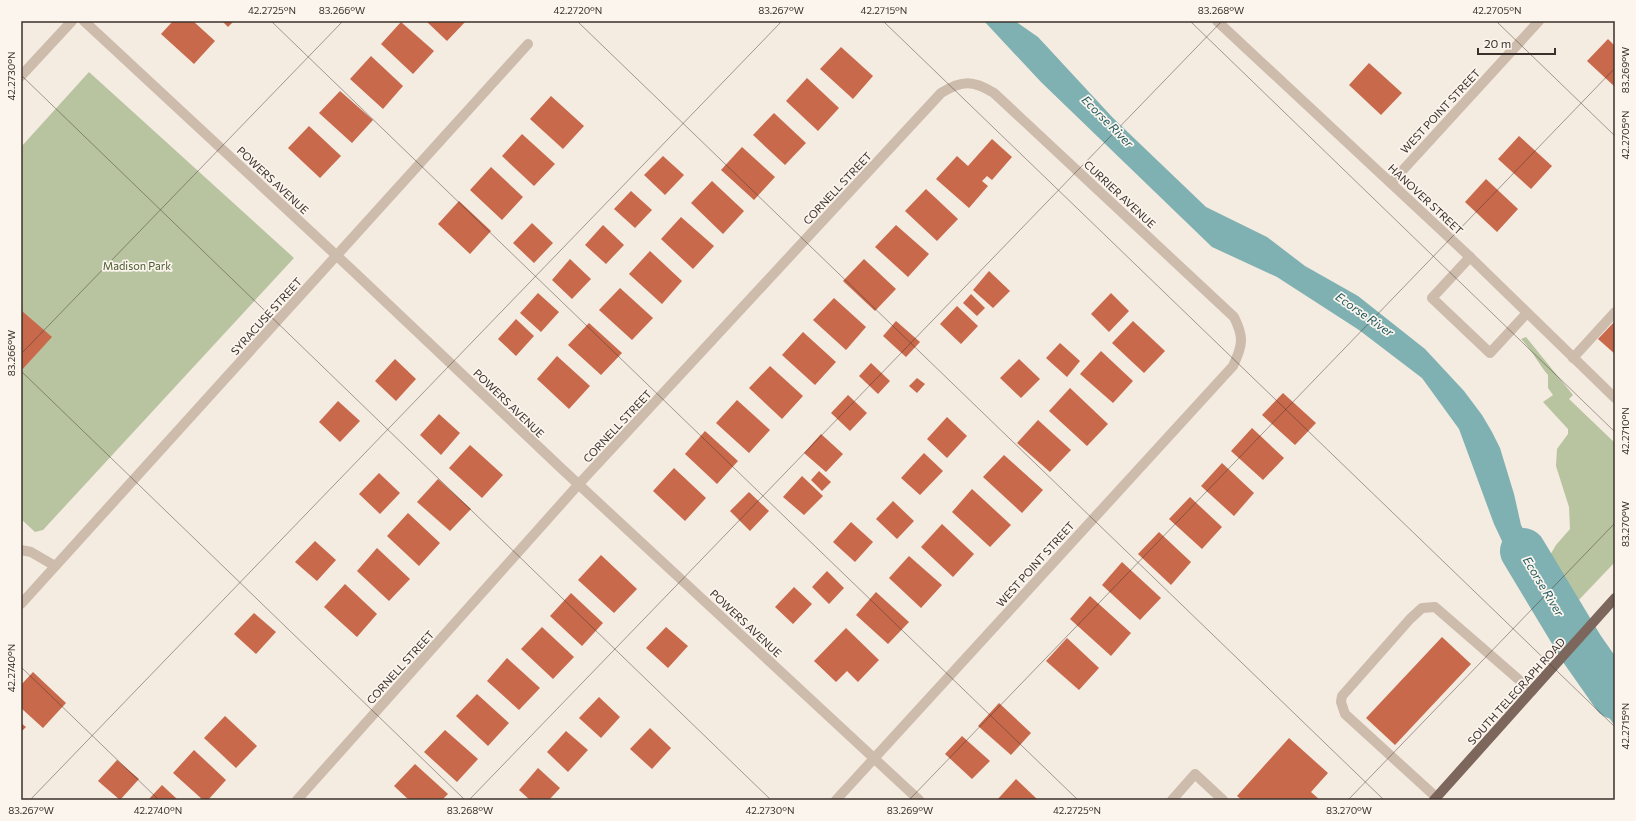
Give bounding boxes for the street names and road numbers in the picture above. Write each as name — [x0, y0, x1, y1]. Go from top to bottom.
street label: WEST POINT STREET — [1398, 66, 1482, 156]
street label: POWERS AVENUE — [235, 144, 311, 216]
street label: CORNELL STREET — [800, 149, 874, 227]
street label: CURRIER AVENUE — [1082, 157, 1158, 231]
street label: HANOVER STREET — [1386, 161, 1466, 237]
street label: SYRACUSE STREET — [228, 275, 304, 357]
street label: POWERS AVENUE — [471, 366, 547, 440]
street label: CORNELL STREET — [580, 387, 654, 465]
street label: WEST POINT STREET — [993, 519, 1077, 609]
street label: POWERS AVENUE — [708, 587, 784, 659]
street label: CORNELL STREET — [364, 628, 436, 706]
street label: SOUTH TELEGRAPH ROAD — [1465, 635, 1567, 747]

